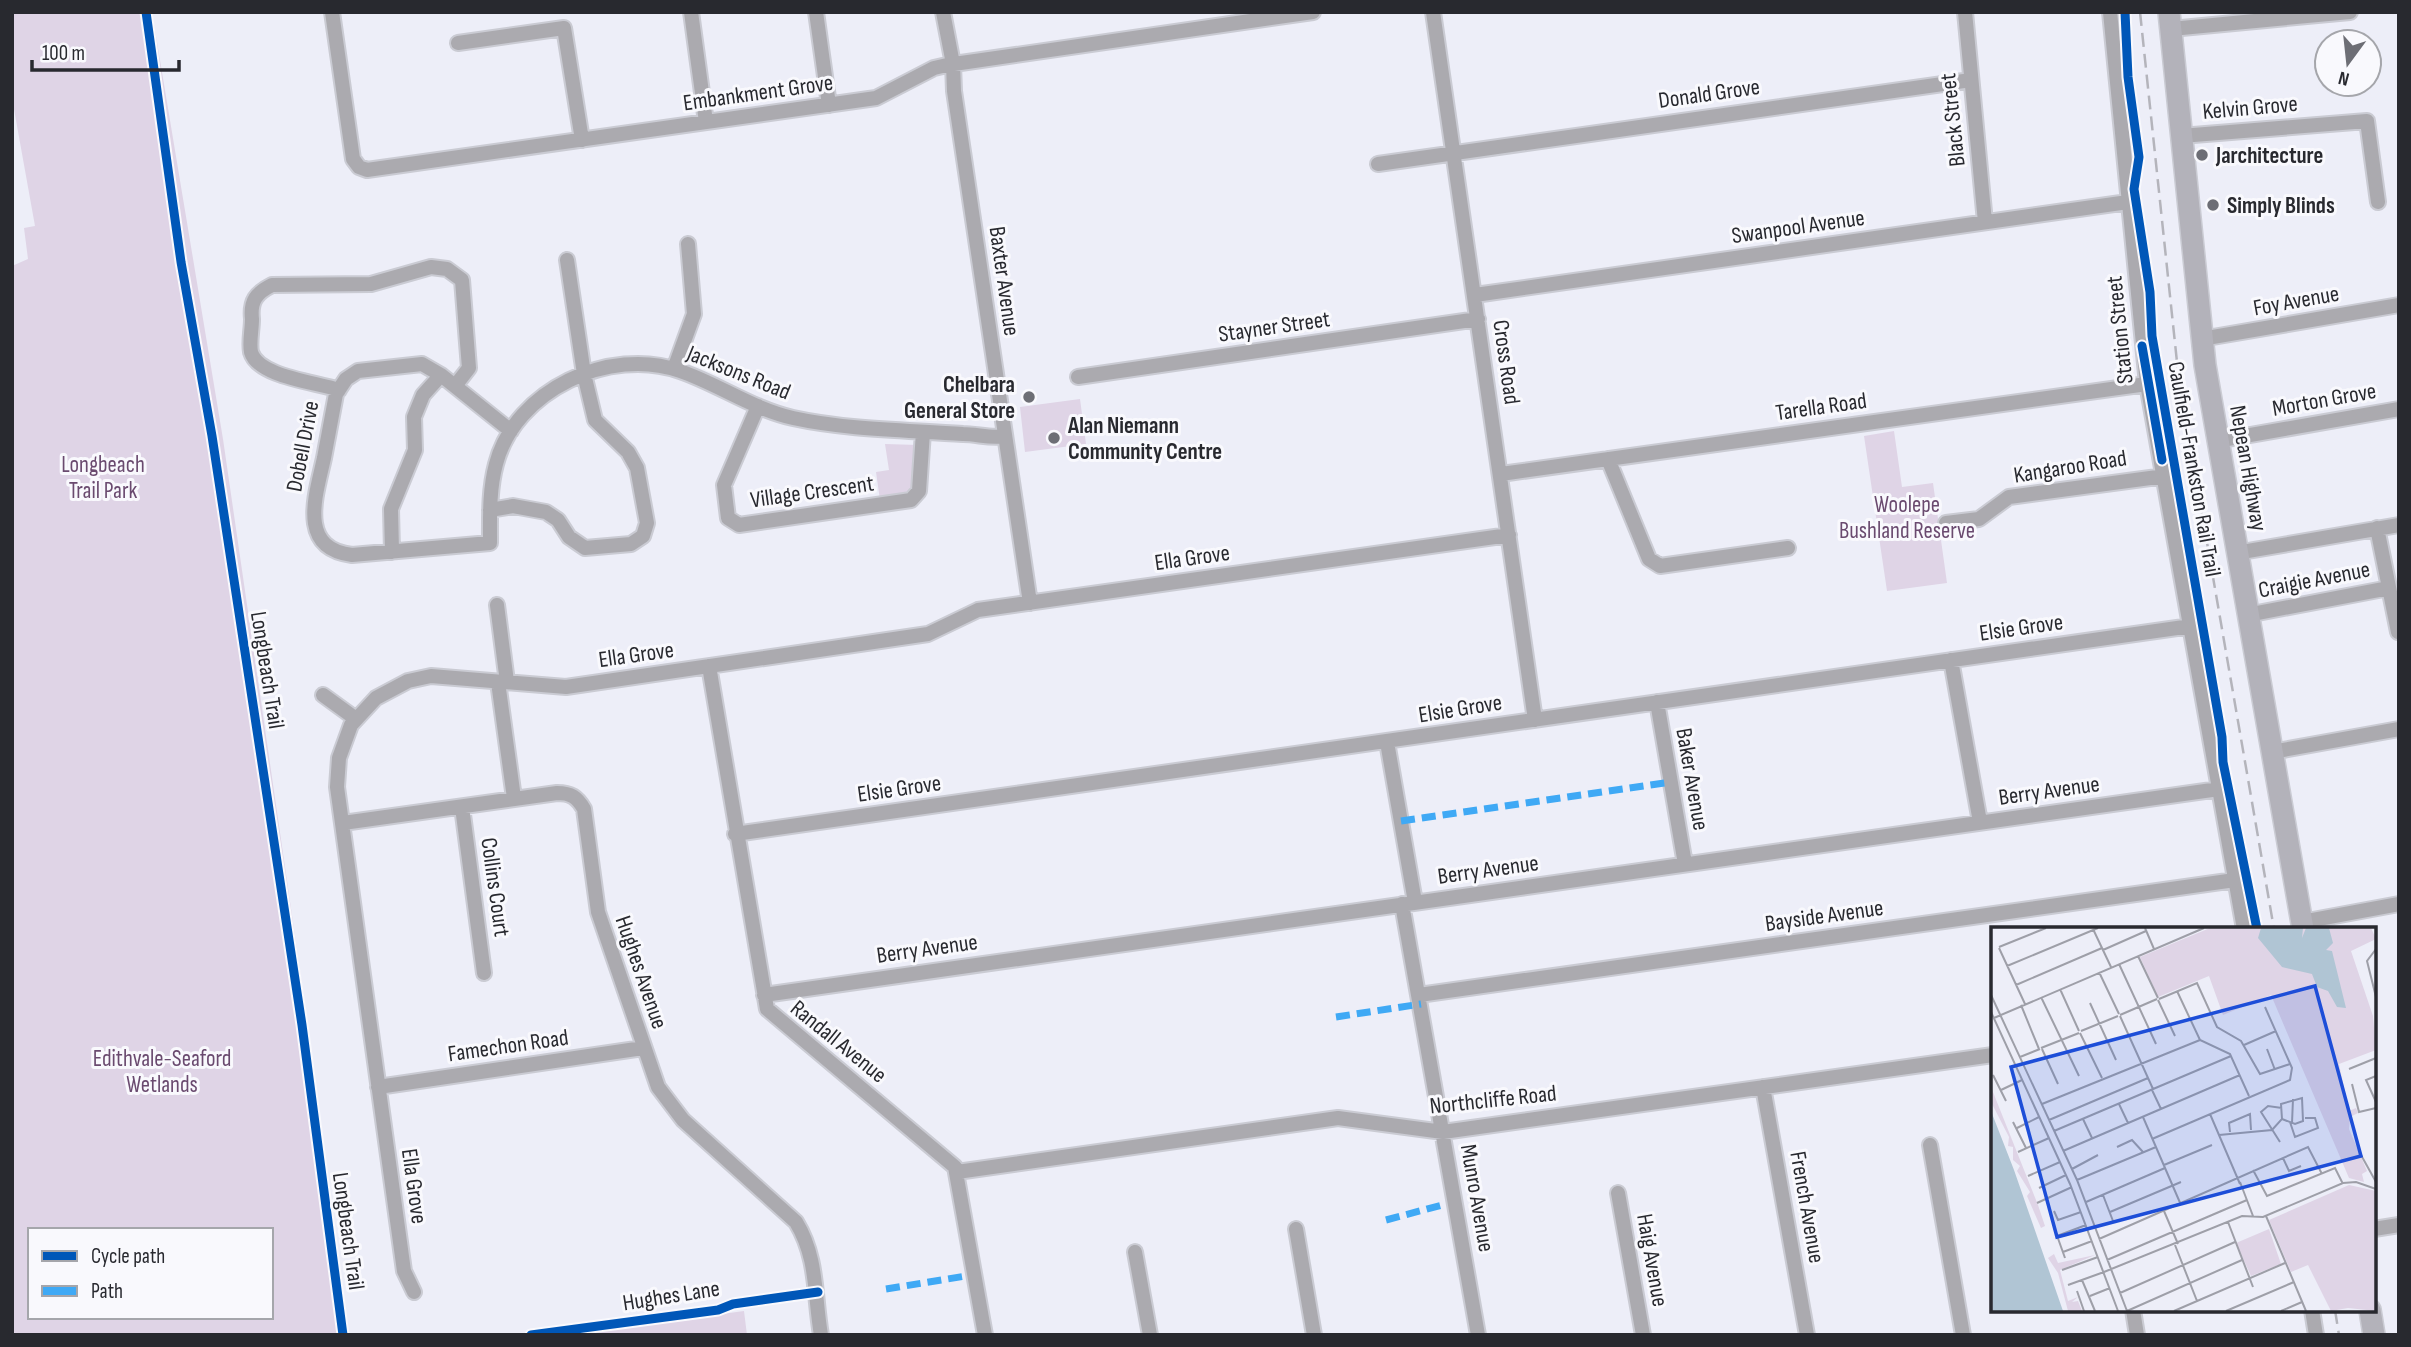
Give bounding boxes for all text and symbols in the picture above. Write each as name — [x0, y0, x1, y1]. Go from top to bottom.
scale bar — [32, 28, 178, 72]
north arrow — [2313, 28, 2383, 98]
text: 100 m — [42, 41, 85, 66]
text: N — [2336, 66, 2352, 90]
street label: Embankment Grove — [681, 69, 835, 117]
street label: Black Street — [1934, 72, 1972, 168]
street label: Donald Grove — [1657, 73, 1762, 115]
street label: Kelvin Grove — [2201, 90, 2299, 126]
place label: Jarchitecture — [2215, 142, 2323, 170]
marker: Jarchitecture — [2194, 147, 2210, 163]
place label: Simply Blinds — [2227, 192, 2335, 220]
marker: Simply Blinds — [2205, 197, 2221, 213]
street label: Swanpool Avenue — [1730, 204, 1866, 250]
street label: Baxter Avenue — [982, 225, 1026, 338]
street label: Station Street — [2100, 274, 2140, 385]
street label: Foy Avenue — [2251, 280, 2341, 322]
street label: Stayner Street — [1217, 305, 1332, 349]
street label: Cross Road — [1486, 318, 1526, 406]
street label: Jacksons Road — [682, 339, 794, 406]
street label: Caulfield-Frankston Rail Trail — [2161, 359, 2227, 579]
place label: Chelbara General Store — [904, 371, 1015, 425]
street label: Morton Grove — [2270, 377, 2378, 423]
street label: Tarella Road — [1774, 387, 1868, 427]
marker: Chelbara General Store — [1021, 389, 1037, 405]
street label: Dobell Drive — [280, 398, 326, 494]
street label: Nepean Highway — [2223, 403, 2273, 533]
place label: Alan Niemann Community Centre — [1067, 412, 1222, 466]
marker: Alan Niemann Community Centre — [1046, 430, 1062, 446]
street label: Kangaroo Road — [2012, 444, 2129, 490]
park label: Longbeach Trail Park — [61, 451, 145, 505]
street label: Village Crescent — [749, 469, 876, 514]
park label: Woolepe Bushland Reserve — [1839, 491, 1975, 545]
street label: Ella Grove — [1153, 539, 1232, 577]
street label: Craigie Avenue — [2256, 555, 2372, 605]
street label: Elsie Grove — [1977, 608, 2065, 648]
street label: Longbeach Trail — [244, 609, 290, 731]
street label: Ella Grove — [597, 636, 676, 674]
street label: Elsie Grove — [1416, 689, 1504, 729]
street label: Baker Avenue — [1669, 726, 1715, 832]
street label: Elsie Grove — [855, 769, 943, 809]
street label: Berry Avenue — [1997, 770, 2101, 812]
street label: Collins Court — [474, 836, 516, 938]
street label: Berry Avenue — [1436, 849, 1540, 891]
street label: Bayside Avenue — [1763, 894, 1885, 938]
street label: Hughes Avenue — [609, 912, 673, 1033]
inset map — [1991, 927, 2376, 1312]
street label: Berry Avenue — [875, 928, 979, 970]
street label: Randall Avenue — [785, 994, 892, 1089]
street label: Famechon Road — [446, 1024, 570, 1068]
park label: Edithvale-Seaford Wetlands — [93, 1045, 231, 1099]
street label: Northcliffe Road — [1428, 1079, 1558, 1121]
street label: Munro Avenue — [1454, 1142, 1500, 1254]
street label: Ella Grove — [395, 1147, 433, 1226]
street label: French Avenue — [1783, 1149, 1831, 1265]
street label: Longbeach Trail — [326, 1171, 370, 1292]
street label: Haig Avenue — [1630, 1212, 1674, 1309]
legend — [28, 1228, 273, 1319]
text: Cycle path — [91, 1244, 165, 1269]
street label: Hughes Lane — [621, 1274, 722, 1317]
text: Path — [91, 1279, 123, 1304]

